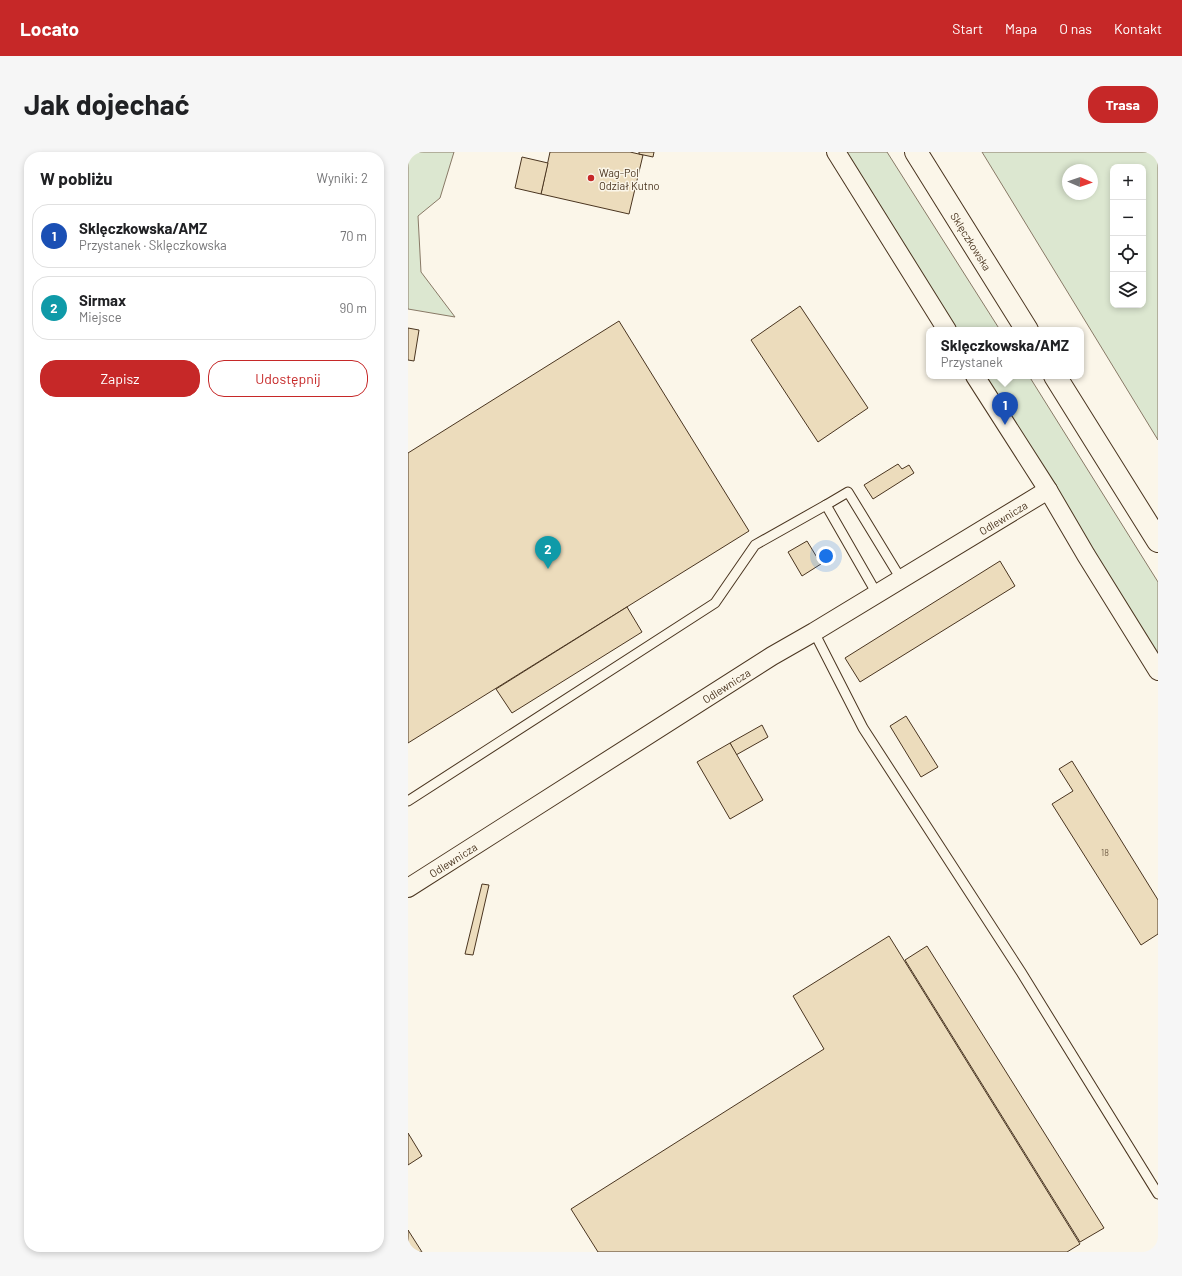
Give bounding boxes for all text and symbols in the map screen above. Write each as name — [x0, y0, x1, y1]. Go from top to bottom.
text: Locato — [20, 17, 79, 40]
text: Start — [952, 20, 983, 37]
text: Mapa — [1005, 20, 1037, 37]
text: O nas — [1059, 20, 1092, 37]
text: Kontakt — [1114, 20, 1162, 37]
button: Trasa — [1088, 86, 1158, 123]
text: Jak dojechać — [24, 87, 190, 121]
north arrow — [1062, 164, 1098, 200]
map controls — [1110, 164, 1146, 308]
button: + — [1110, 164, 1146, 200]
place label: Wag-Pol Odział Kutno — [599, 166, 660, 192]
text: W pobliżu — [40, 168, 113, 188]
text: Wyniki: 2 — [317, 170, 368, 186]
marker: Wag-Pol Odział Kutno — [586, 173, 596, 183]
button: − — [1110, 200, 1146, 236]
street label: Sklęczkowska — [949, 210, 995, 273]
text: Sklęczkowska/AMZ — [79, 219, 207, 237]
text: 1 — [52, 228, 56, 244]
text: 70 m — [340, 228, 367, 244]
button: locate — [1110, 236, 1146, 272]
text: Przystanek · Sklęczkowska — [79, 237, 227, 253]
button: layers — [1110, 272, 1146, 308]
text: Sirmax — [79, 291, 126, 309]
text: 2 — [50, 300, 58, 316]
text: 90 m — [340, 300, 367, 316]
text: Miejsce — [79, 309, 122, 325]
popup — [926, 327, 1084, 379]
text: Sklęczkowska/AMZ — [941, 336, 1069, 354]
text: Przystanek — [941, 354, 1003, 370]
button: Zapisz — [40, 360, 200, 397]
button: Udostępnij — [208, 360, 368, 397]
pin: 1 — [992, 392, 1018, 425]
street label: Odlewnicza — [976, 498, 1029, 537]
pin: 2 — [535, 536, 561, 569]
your location — [816, 546, 836, 566]
street label: Odlewnicza — [700, 665, 752, 705]
street label: Odlewnicza — [426, 839, 479, 880]
house number: 18 — [1101, 847, 1109, 858]

